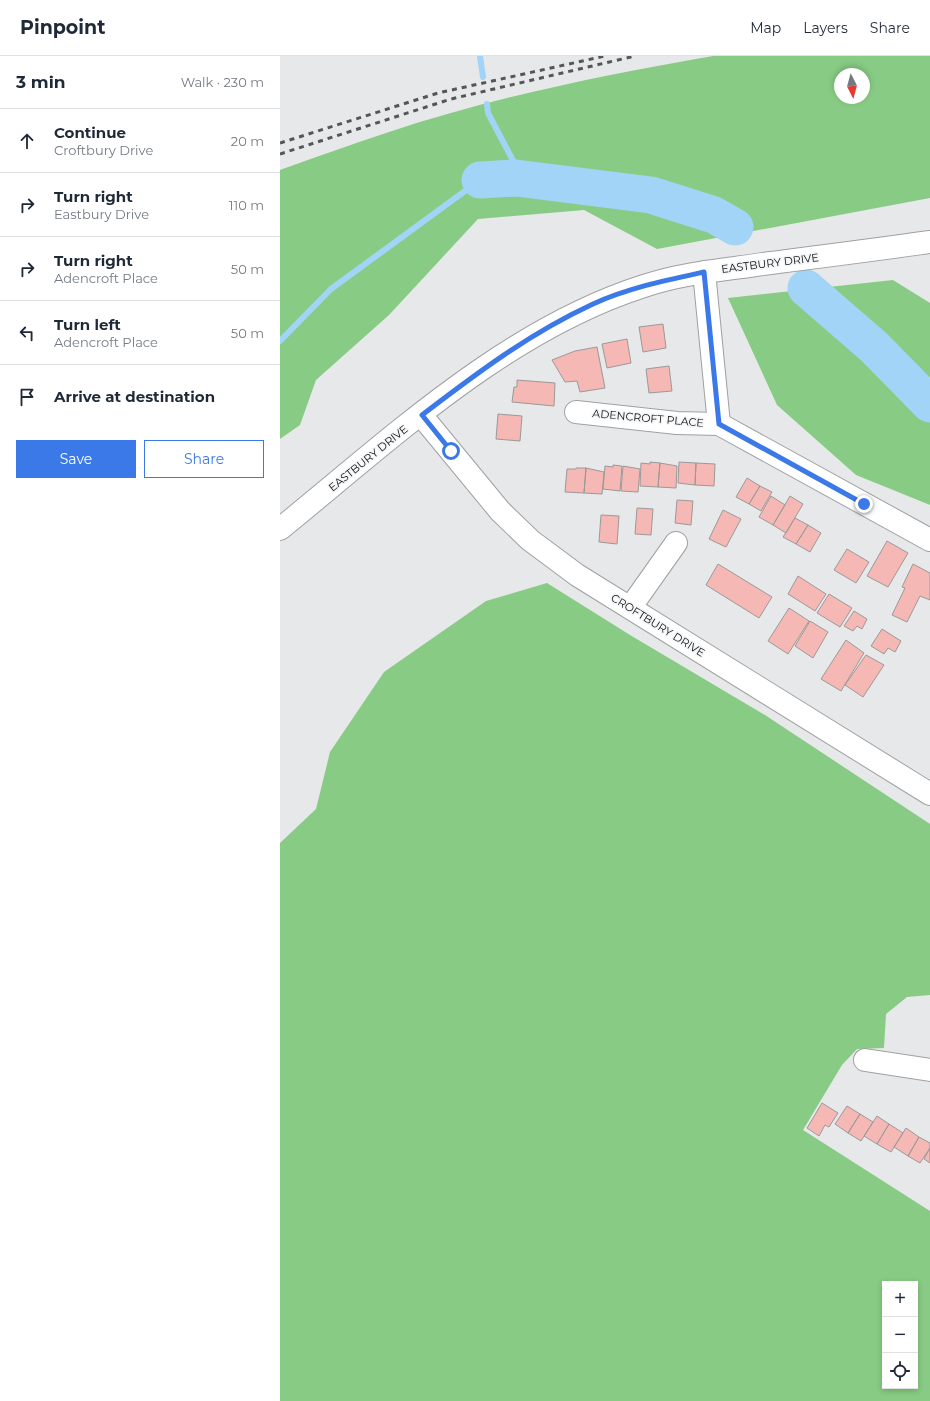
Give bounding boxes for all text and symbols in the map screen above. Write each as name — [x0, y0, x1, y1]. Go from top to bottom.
text: Pinpoint — [20, 16, 105, 39]
text: Map — [750, 19, 781, 37]
text: Layers — [803, 19, 848, 37]
text: Share — [870, 19, 910, 37]
north arrow — [834, 68, 870, 104]
text: 3 min — [16, 72, 66, 92]
text: Walk · 230 m — [181, 74, 264, 90]
text: Continue — [54, 123, 126, 142]
icon: ahead — [16, 130, 38, 152]
text: 20 m — [231, 133, 264, 149]
text: Croftbury Drive — [54, 142, 153, 158]
text: Turn right — [54, 187, 133, 206]
icon: right — [16, 194, 38, 216]
text: 110 m — [229, 197, 264, 213]
text: Eastbury Drive — [54, 206, 149, 222]
street label: EASTBURY DRIVE — [721, 250, 819, 276]
text: Turn right — [54, 251, 133, 270]
icon: right — [16, 258, 38, 280]
text: 50 m — [231, 261, 264, 277]
text: Adencroft Place — [54, 270, 158, 286]
text: Turn left — [54, 315, 121, 334]
icon: left — [16, 322, 38, 344]
text: 50 m — [231, 325, 264, 341]
text: Adencroft Place — [54, 334, 158, 350]
icon: arrive — [16, 386, 38, 408]
text: Arrive at destination — [54, 387, 215, 406]
street label: ADENCROFT PLACE — [592, 406, 704, 430]
street label: EASTBURY DRIVE — [326, 422, 410, 494]
button: Save — [16, 440, 136, 478]
button: Share — [144, 440, 264, 478]
route start — [442, 442, 460, 460]
route end — [855, 495, 873, 513]
street label: CROFTBURY DRIVE — [608, 590, 708, 660]
map controls — [882, 1281, 918, 1389]
button: + — [882, 1281, 918, 1317]
button: − — [882, 1317, 918, 1353]
button: locate — [882, 1353, 918, 1389]

